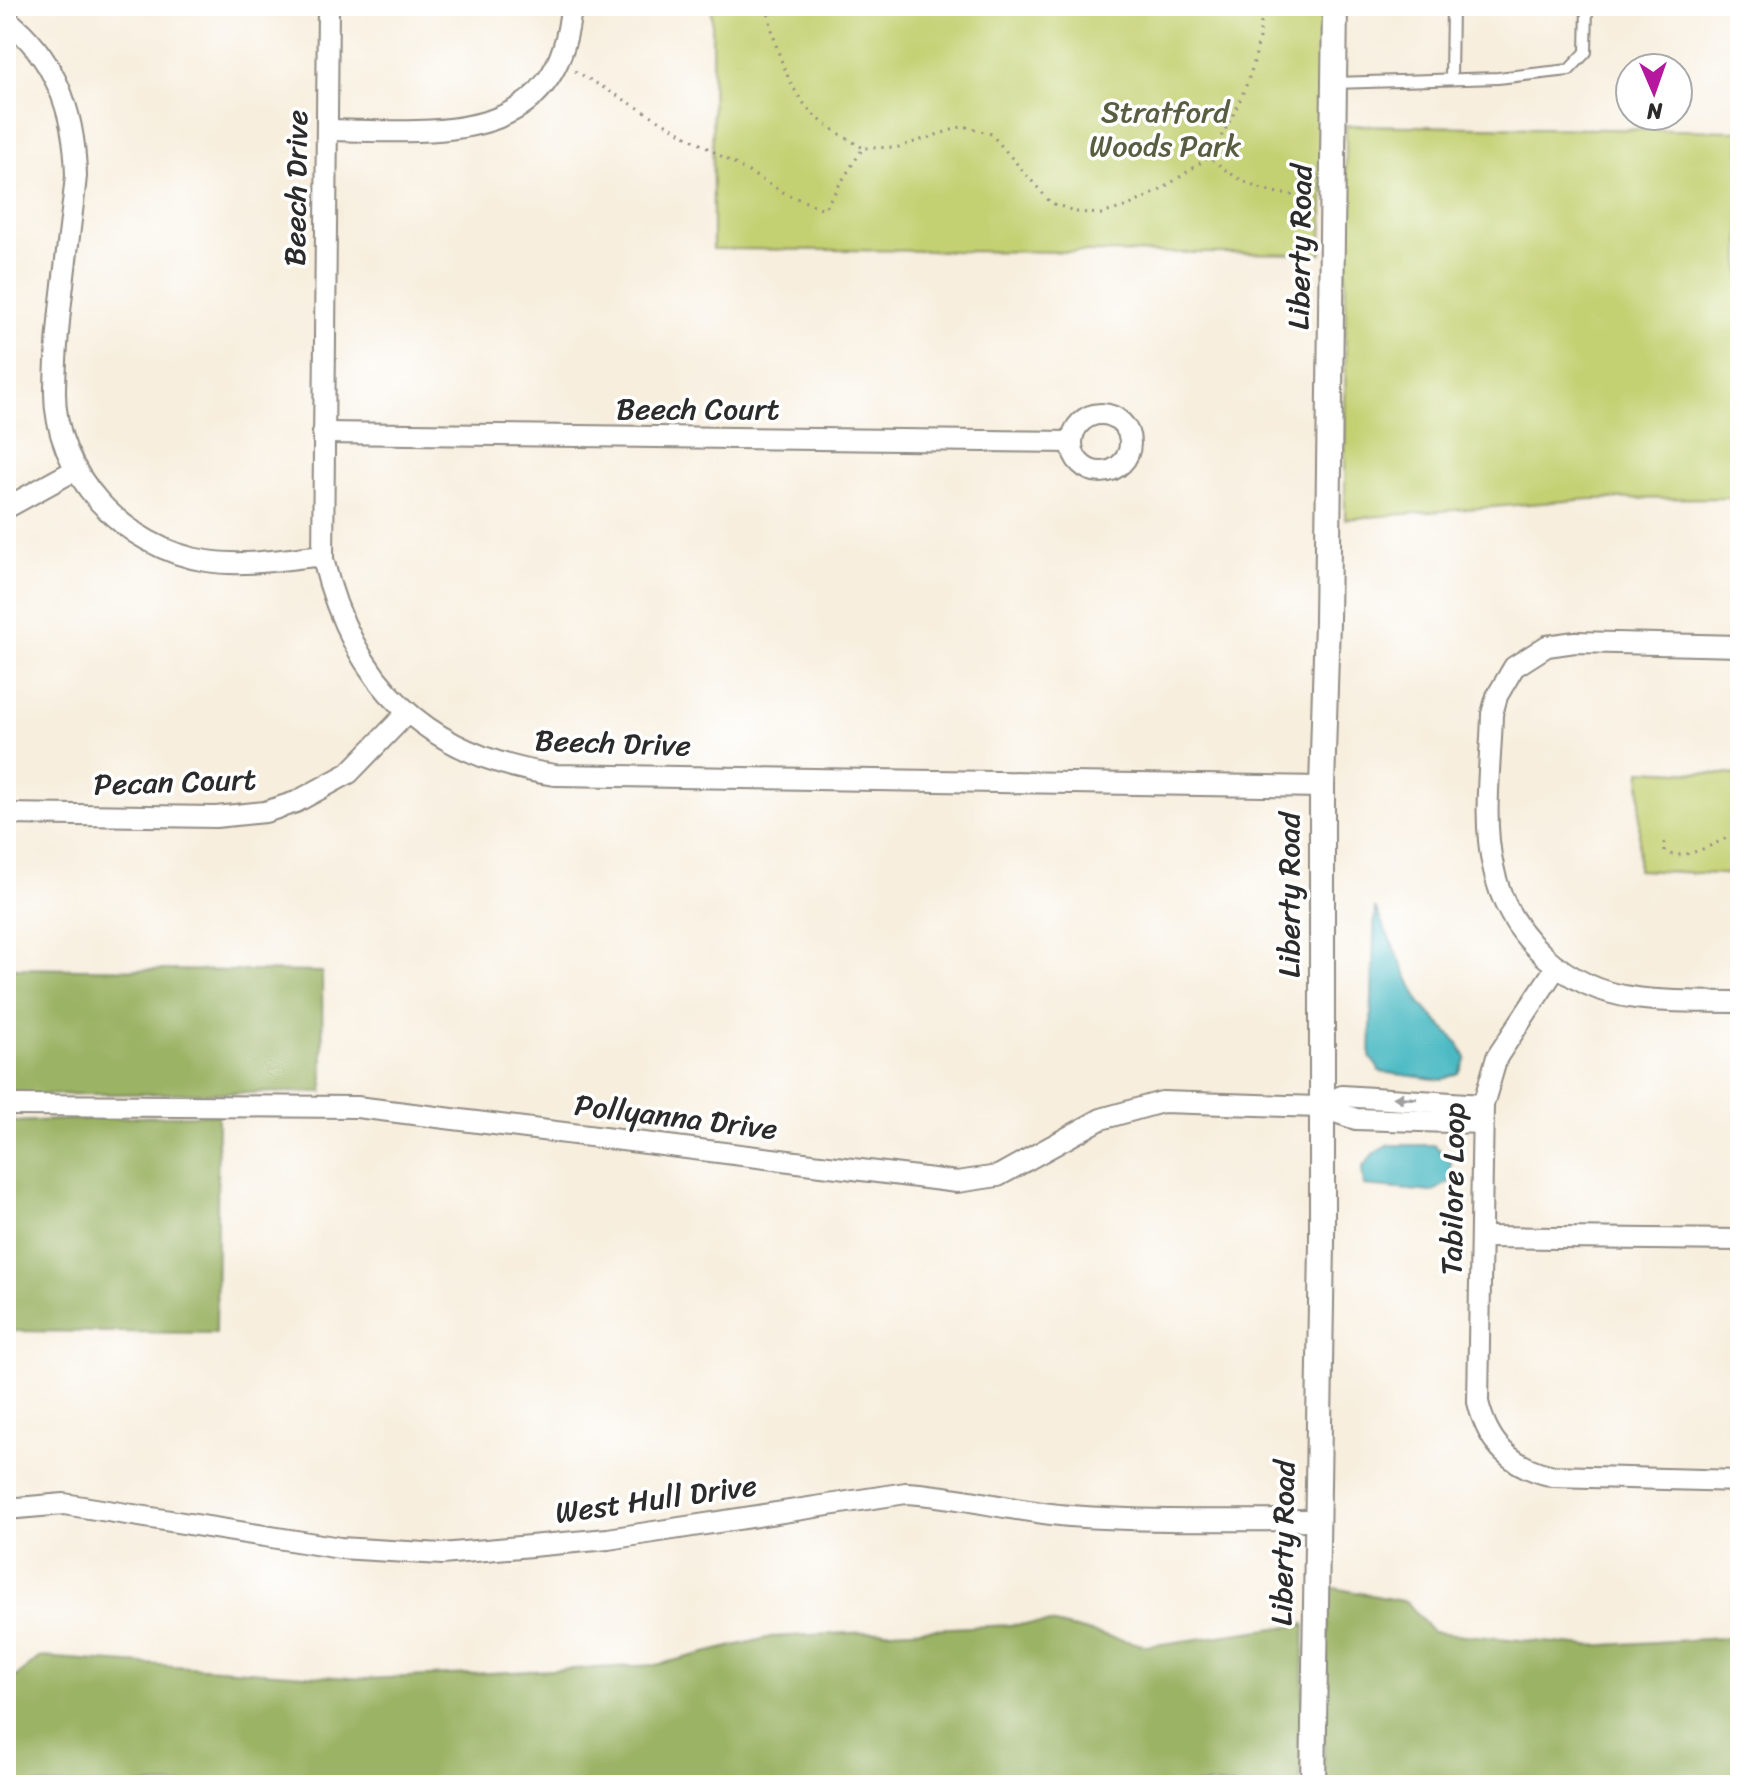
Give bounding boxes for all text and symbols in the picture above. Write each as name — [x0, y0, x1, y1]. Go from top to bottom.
north arrow — [1614, 52, 1694, 132]
park label: Stratford Woods Park — [1089, 85, 1242, 173]
text: N — [1646, 92, 1664, 131]
street label: Beech Drive — [268, 109, 324, 267]
street label: Liberty Road — [1272, 161, 1328, 330]
street label: Beech Court — [616, 382, 780, 436]
street label: Beech Drive — [534, 713, 692, 773]
street label: Pecan Court — [93, 752, 257, 812]
street label: Liberty Road — [1262, 810, 1316, 978]
street label: Pollyanna Drive — [571, 1078, 781, 1156]
one-way arrow — [1392, 1091, 1417, 1104]
street label: Tabilore Loop — [1424, 1102, 1482, 1276]
street label: Liberty Road — [1255, 1457, 1311, 1626]
street label: West Hull Drive — [552, 1458, 760, 1540]

